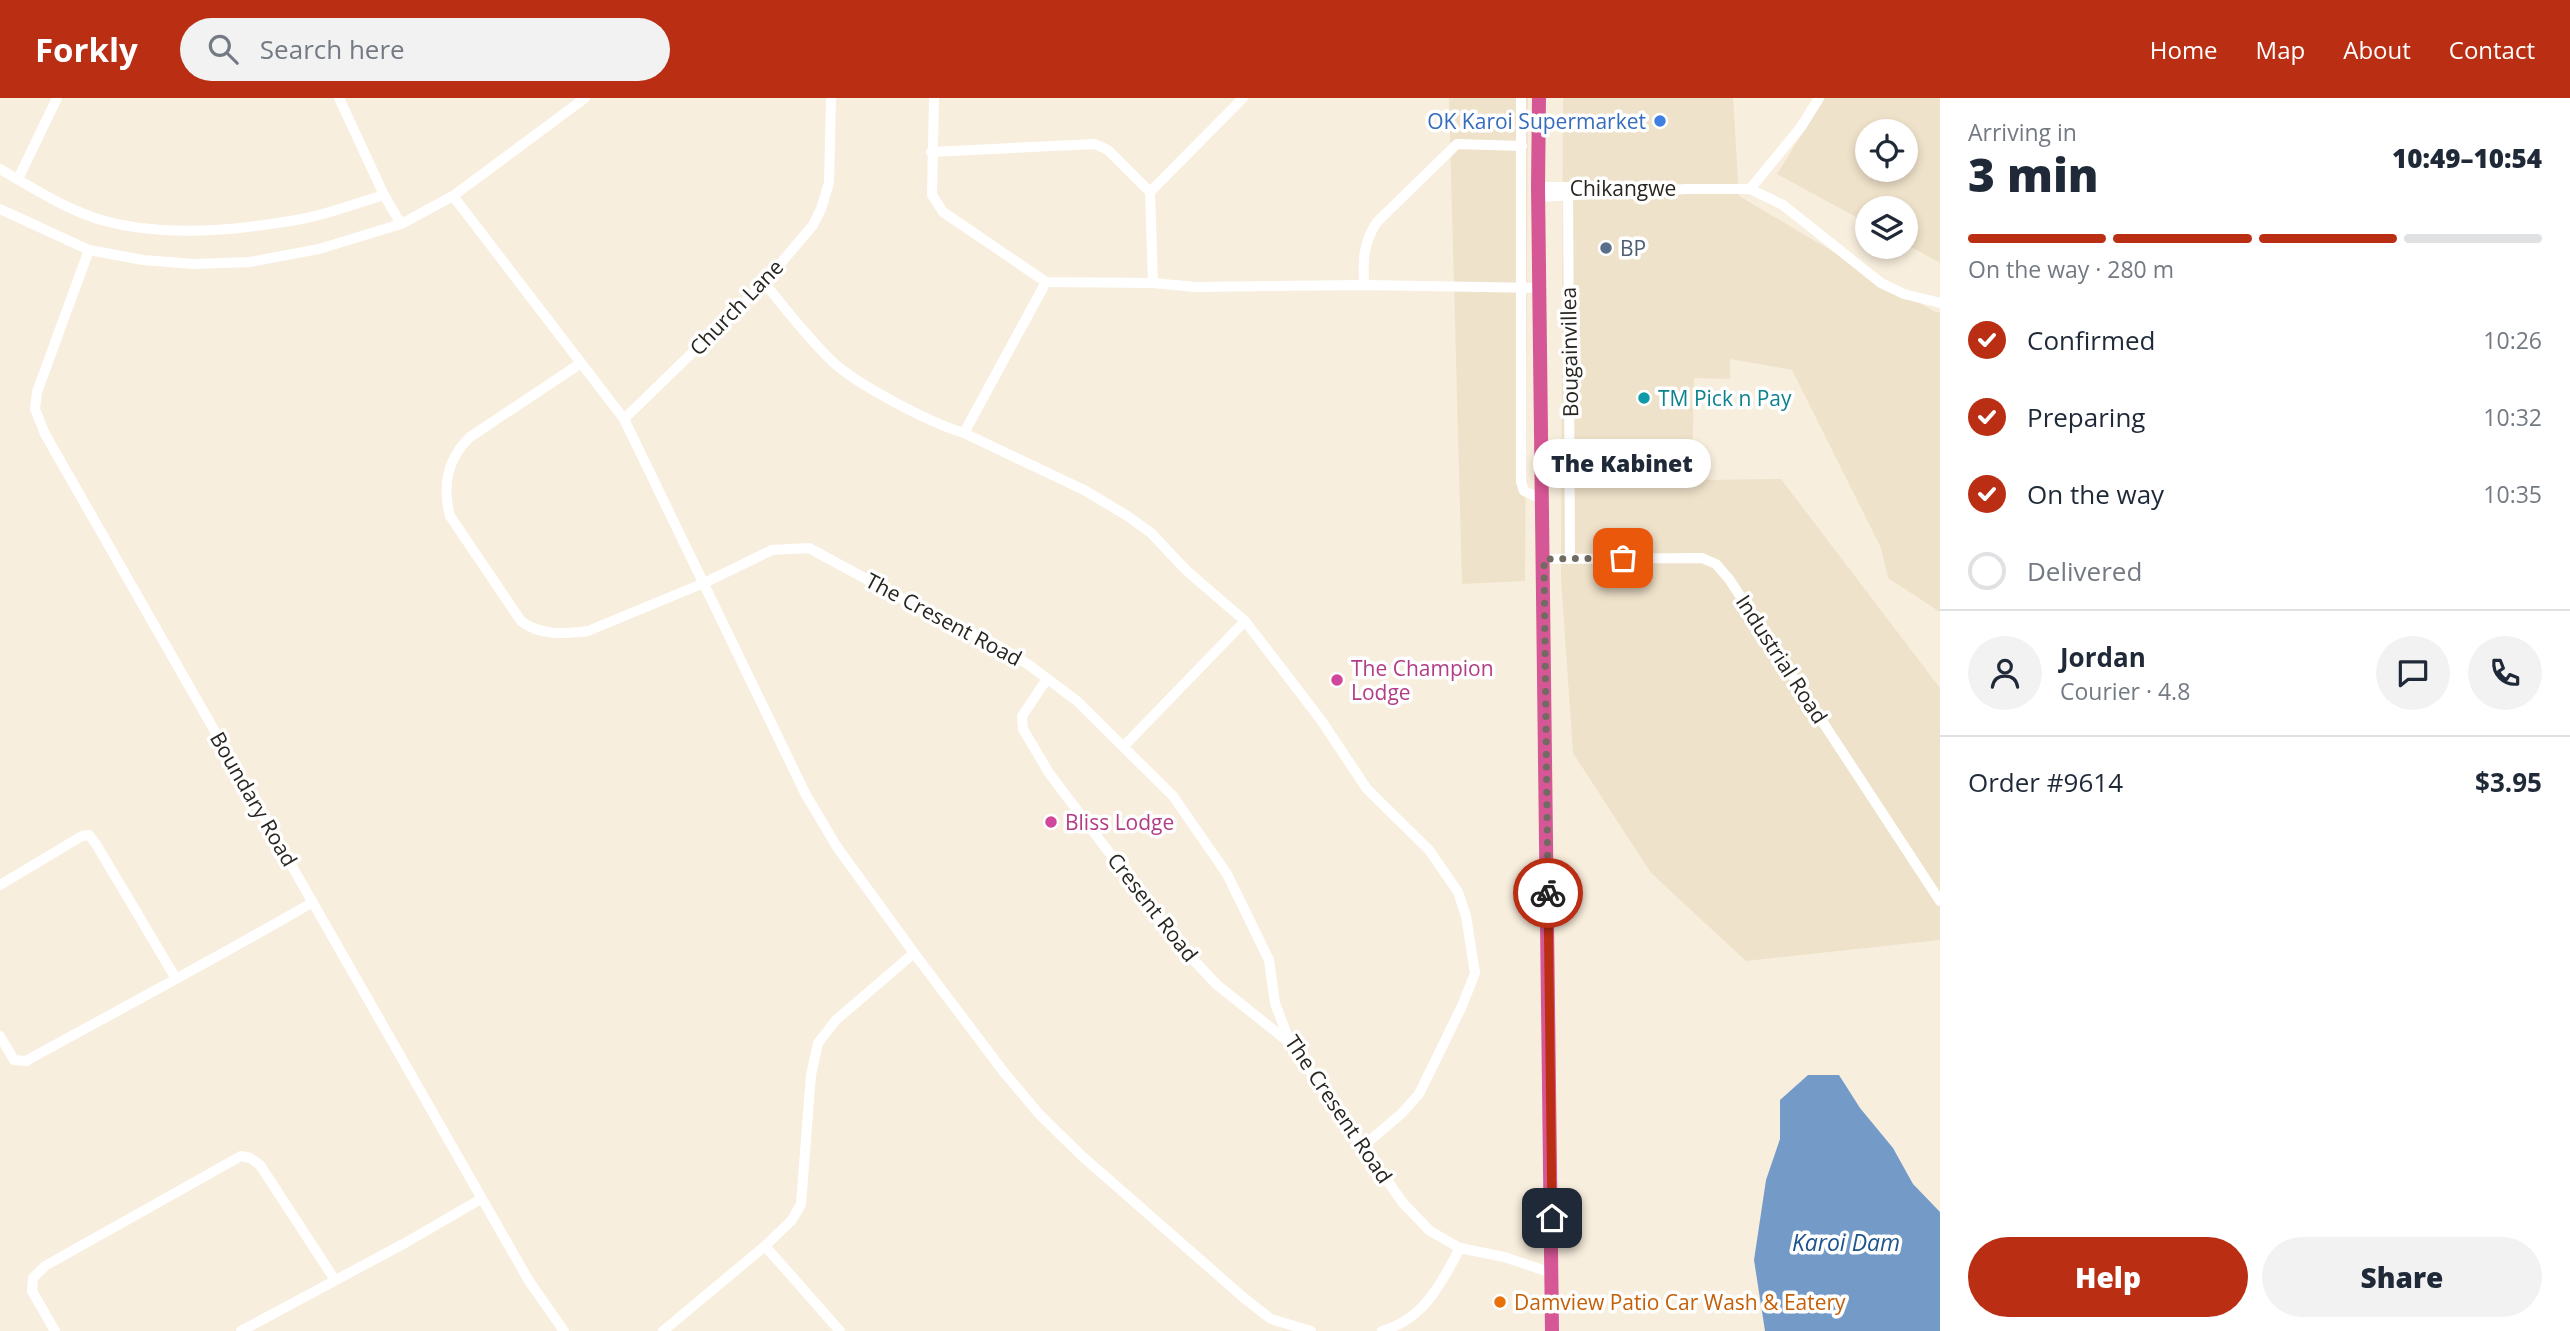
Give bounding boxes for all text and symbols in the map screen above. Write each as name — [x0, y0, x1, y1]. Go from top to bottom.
search box — [180, 18, 670, 81]
text: Forkly — [35, 27, 138, 72]
icon: search — [204, 30, 242, 68]
text: Search here — [260, 31, 405, 67]
text: Home — [2150, 33, 2218, 66]
text: Map — [2256, 33, 2305, 66]
text: About — [2343, 33, 2411, 66]
text: Contact — [2449, 33, 2535, 66]
place label: OK Karoi Supermarket — [1427, 107, 1646, 135]
marker: OK Karoi Supermarket — [1652, 113, 1668, 129]
text: Arriving in — [1968, 116, 2077, 148]
map controls — [1855, 119, 1918, 259]
button: locate — [1855, 119, 1918, 182]
text: 10:49–10:54 — [2392, 140, 2542, 176]
text: 3 min — [1968, 143, 2099, 205]
street label: Chikangwe — [1570, 174, 1676, 202]
button: layers — [1855, 196, 1918, 259]
place label: BP — [1620, 234, 1646, 262]
marker: BP — [1598, 240, 1614, 256]
street label: Church Lane — [683, 253, 789, 361]
text: On the way · 280 m — [1968, 253, 2174, 285]
street label: Bougainvillea — [1554, 287, 1584, 417]
icon: check — [1968, 321, 2006, 359]
text: Confirmed — [2027, 322, 2155, 358]
text: 10:26 — [2483, 324, 2542, 356]
place label: TM Pick n Pay — [1658, 384, 1792, 412]
marker: TM Pick n Pay — [1636, 390, 1652, 406]
icon: check — [1968, 398, 2006, 436]
text: Preparing — [2027, 399, 2145, 435]
text: 10:32 — [2483, 401, 2542, 433]
callout: The Kabinet — [1534, 439, 1712, 488]
text: The Kabinet — [1551, 447, 1693, 479]
icon: check — [1968, 475, 2006, 513]
text: On the way — [2027, 476, 2164, 512]
text: 10:35 — [2483, 478, 2542, 510]
pin — [1593, 528, 1653, 588]
icon: bag — [1604, 539, 1642, 577]
text: Delivered — [2027, 553, 2142, 589]
street label: The Cresent Road — [861, 566, 1027, 672]
street label: Industrial Road — [1730, 589, 1834, 729]
button: person — [1968, 636, 2042, 710]
button: chat — [2376, 636, 2450, 710]
button: phone — [2468, 636, 2542, 710]
text: Jordan — [2060, 639, 2146, 675]
place label: The Champion Lodge — [1351, 654, 1494, 706]
marker: The Champion Lodge — [1329, 672, 1345, 688]
text: Courier · 4.8 — [2060, 675, 2190, 707]
street label: Boundary Road — [204, 727, 304, 871]
text: Order #9614 — [1968, 764, 2123, 800]
text: $3.95 — [2475, 764, 2542, 800]
place label: Bliss Lodge — [1065, 808, 1174, 836]
marker: Bliss Lodge — [1043, 814, 1059, 830]
street label: Cresent Road — [1102, 847, 1204, 967]
courier — [1513, 858, 1583, 928]
icon: bike — [1529, 874, 1567, 912]
street label: The Cresent Road — [1279, 1029, 1399, 1189]
pin — [1522, 1188, 1582, 1248]
icon: home — [1533, 1199, 1571, 1237]
water label: Karoi Dam — [1792, 1226, 1900, 1258]
button: Help — [1968, 1237, 2248, 1317]
button: Share — [2262, 1237, 2542, 1317]
place label: Damview Patio Car Wash & Eatery — [1514, 1288, 1846, 1316]
marker: Damview Patio Car Wash & Eatery — [1492, 1294, 1508, 1310]

